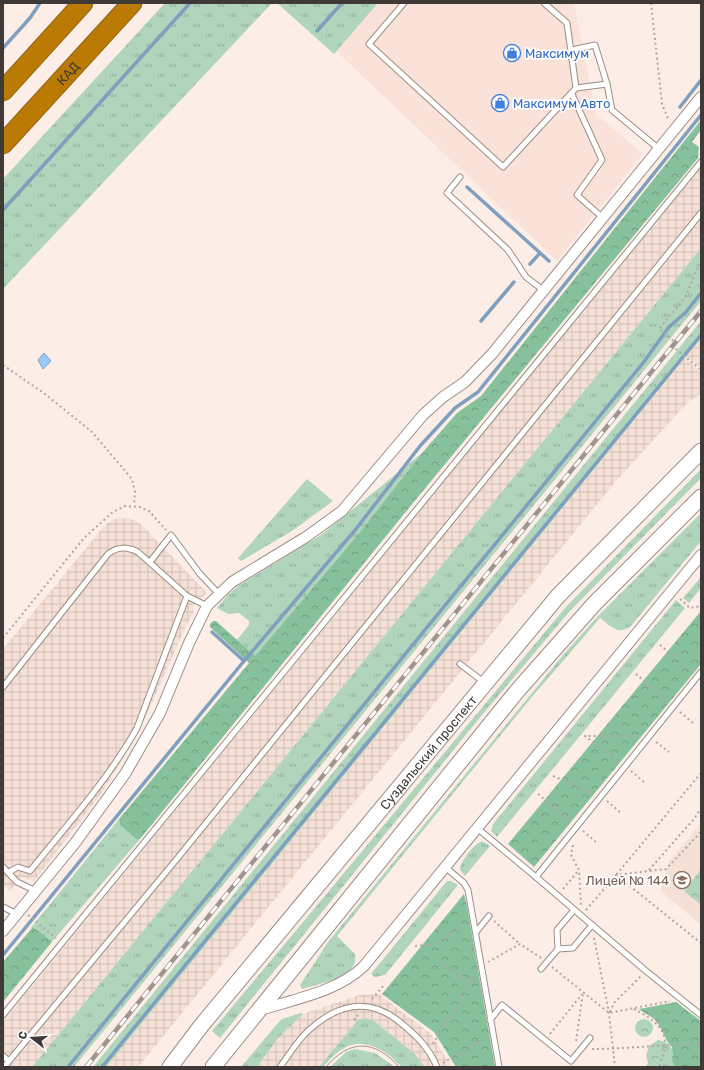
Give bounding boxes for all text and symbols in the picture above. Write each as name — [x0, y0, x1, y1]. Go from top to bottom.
shop icon: Максимум — [502, 43, 522, 63]
place label: Максимум — [525, 46, 589, 61]
street label: КАД — [53, 58, 82, 88]
shop icon: Максимум Авто — [490, 93, 510, 113]
place label: Максимум Авто — [513, 96, 610, 111]
street label: Суздальский проспект — [377, 692, 480, 812]
school or university icon: Лицей № 144 — [672, 870, 692, 890]
place label: Лицей № 144 — [586, 873, 669, 888]
north arrow — [12, 1018, 52, 1058]
text: С — [16, 1029, 30, 1041]

